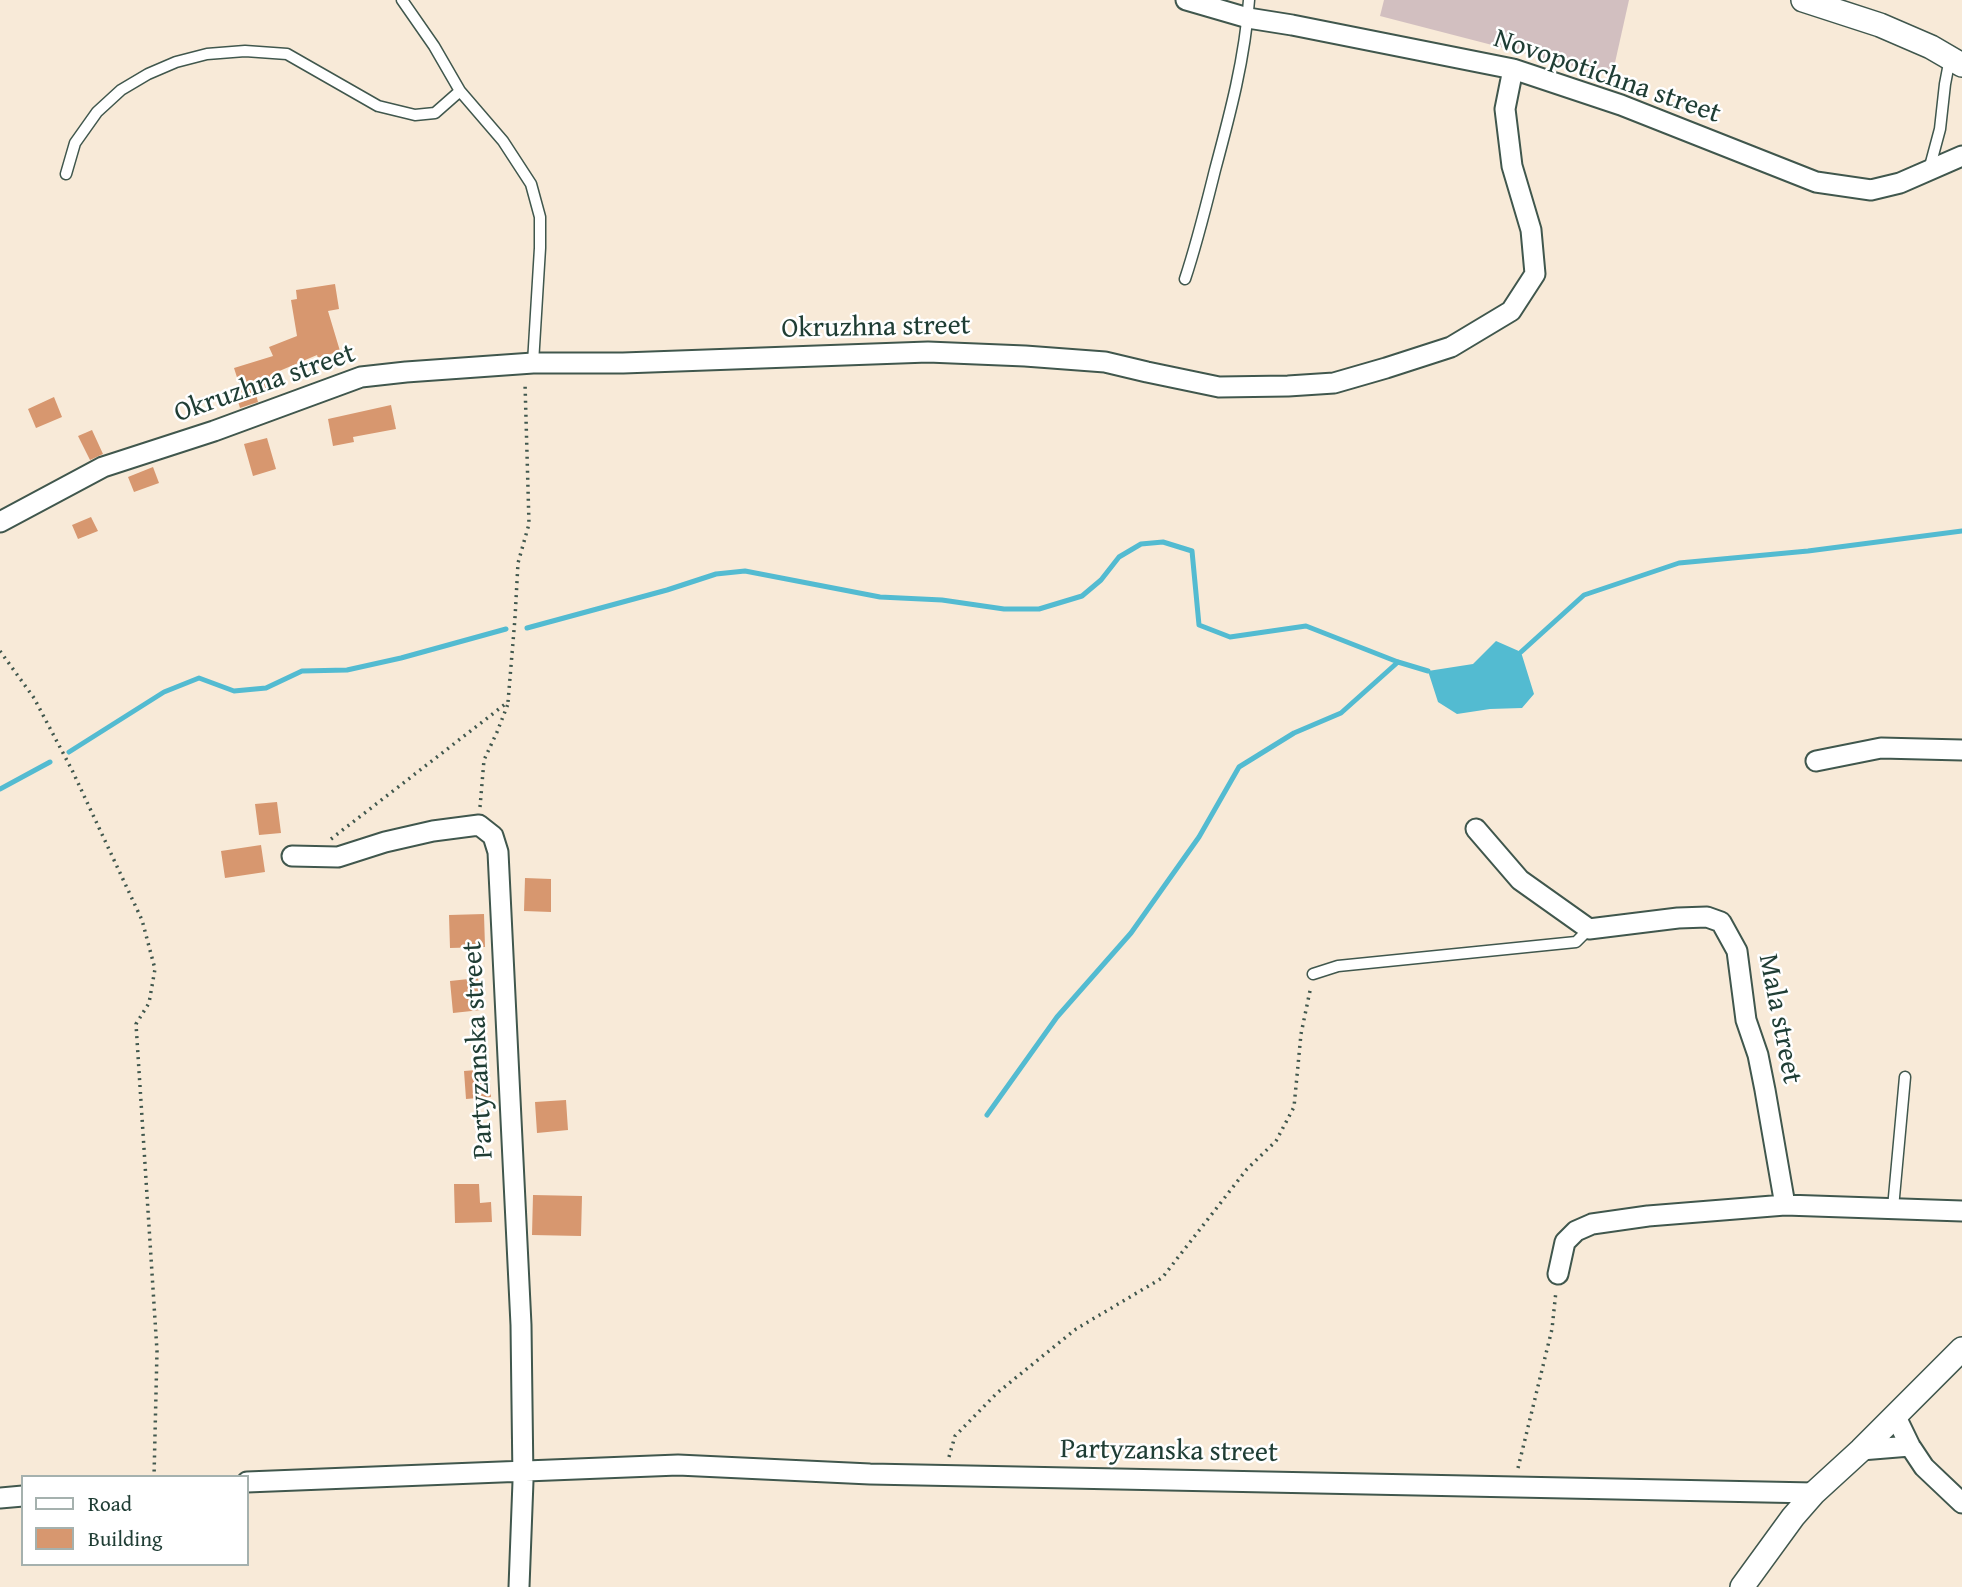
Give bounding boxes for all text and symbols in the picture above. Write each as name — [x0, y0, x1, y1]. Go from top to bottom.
street label: Novopotichna street — [1489, 22, 1725, 132]
street label: Okruzhna street — [781, 310, 971, 346]
street label: Okruzhna street — [170, 337, 360, 431]
street label: Partyzanska street — [457, 940, 501, 1160]
street label: Mala street — [1750, 951, 1808, 1087]
street label: Partyzanska street — [1060, 1433, 1278, 1471]
legend — [21, 1475, 248, 1566]
text: Road — [88, 1488, 132, 1519]
text: Building — [88, 1523, 162, 1554]

